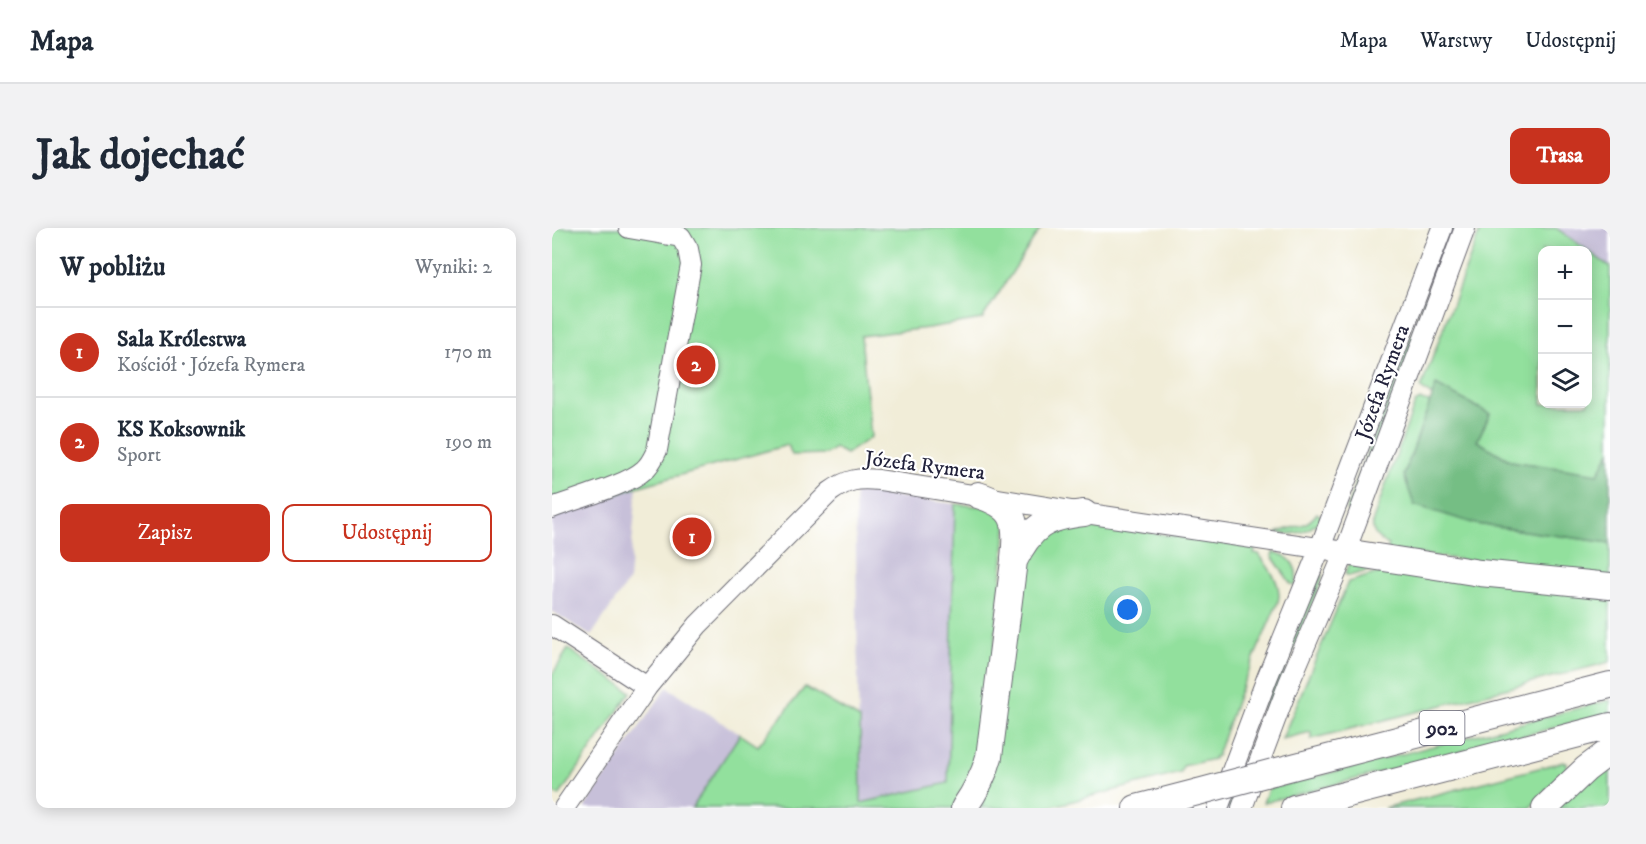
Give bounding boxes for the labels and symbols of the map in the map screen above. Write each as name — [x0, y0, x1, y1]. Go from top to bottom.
street label: Józefa Rymera — [1349, 321, 1416, 445]
pin: 2 — [676, 342, 716, 388]
street label: Józefa Rymera — [861, 445, 987, 486]
pin: 1 — [672, 514, 712, 560]
your location — [1113, 595, 1142, 624]
road number: 902 — [1420, 711, 1464, 745]

